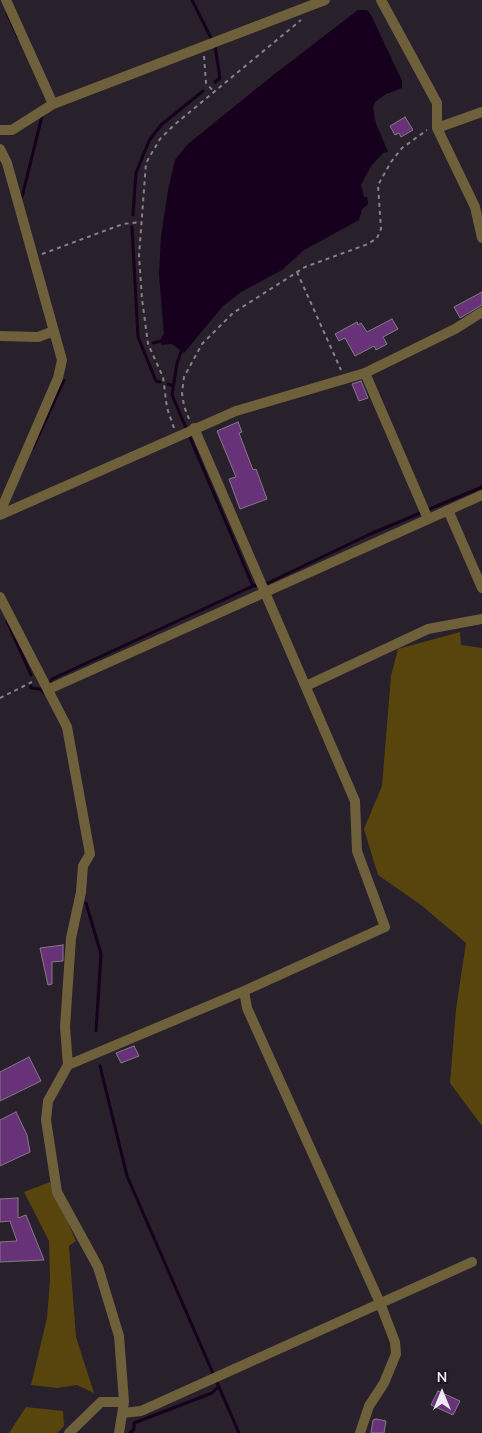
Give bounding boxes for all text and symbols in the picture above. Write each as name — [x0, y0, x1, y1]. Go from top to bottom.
north arrow — [417, 1368, 467, 1418]
text: N — [437, 1368, 447, 1387]

